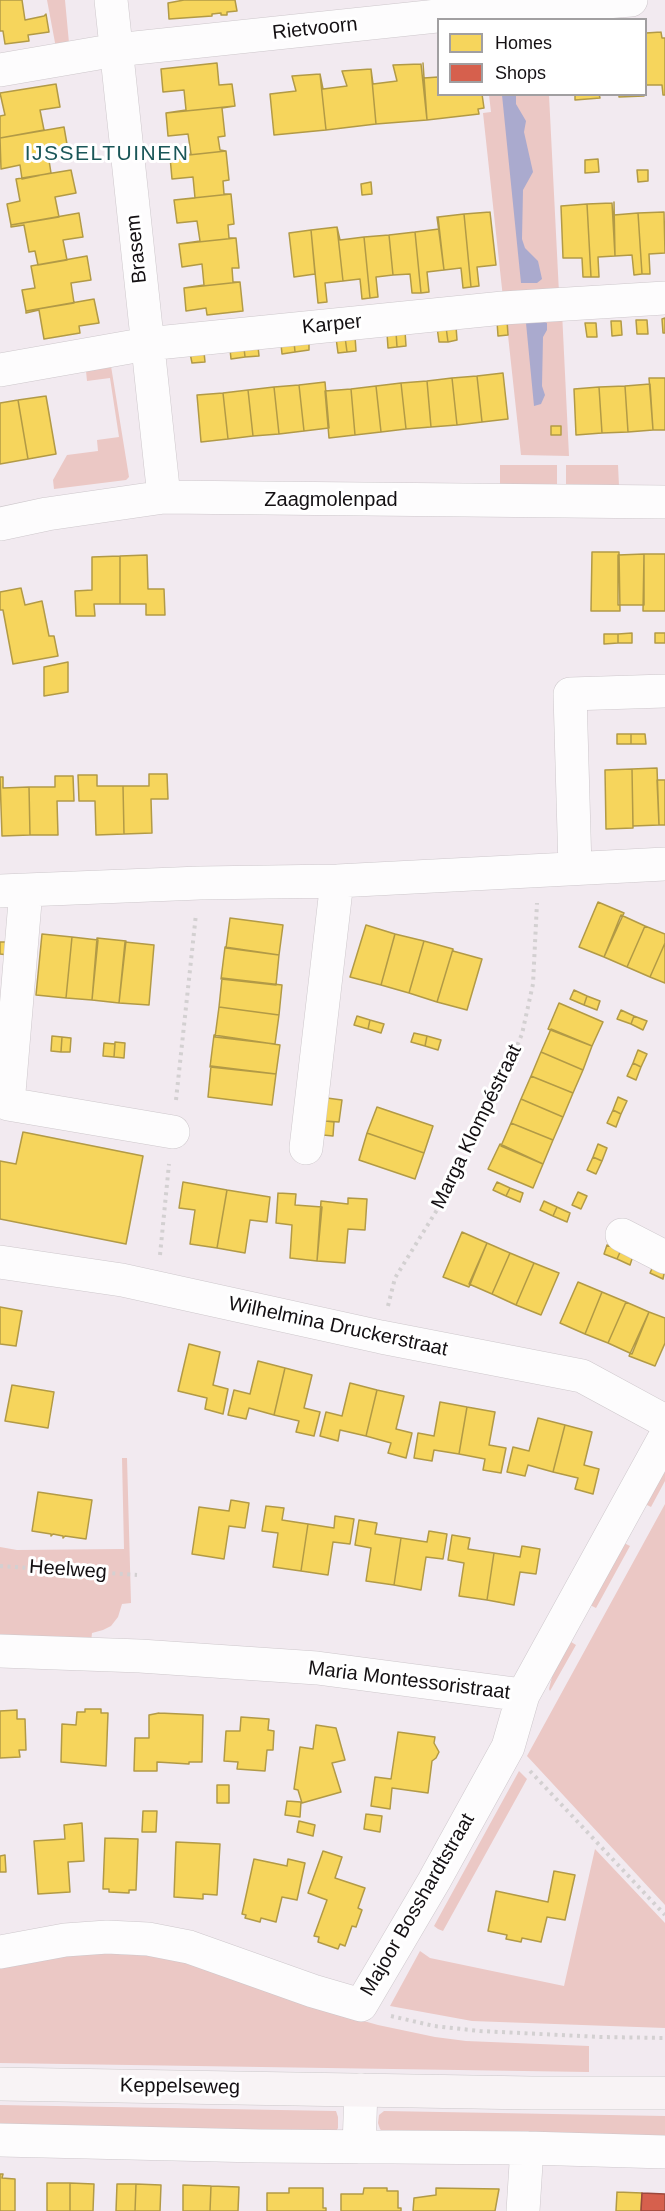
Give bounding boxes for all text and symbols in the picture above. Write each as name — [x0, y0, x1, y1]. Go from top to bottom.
street label: Rietvoorn — [271, 13, 359, 45]
legend — [437, 18, 647, 96]
text: Homes — [495, 33, 552, 53]
text: Shops — [495, 63, 546, 83]
district label: IJSSELTUINEN — [25, 141, 189, 167]
street label: Brasem — [121, 213, 153, 285]
street label: Karper — [301, 310, 363, 340]
street label: Zaagmolenpad — [264, 488, 398, 512]
street label: Marga Klompéstraat — [427, 1041, 527, 1213]
street label: Wilhelmina Druckerstraat — [226, 1292, 450, 1362]
street label: Heelweg — [28, 1555, 108, 1585]
street label: Maria Montessoristraat — [307, 1657, 511, 1705]
street label: Majoor Bosshardtstraat — [356, 1809, 480, 2001]
street label: Keppelseweg — [120, 2074, 240, 2100]

